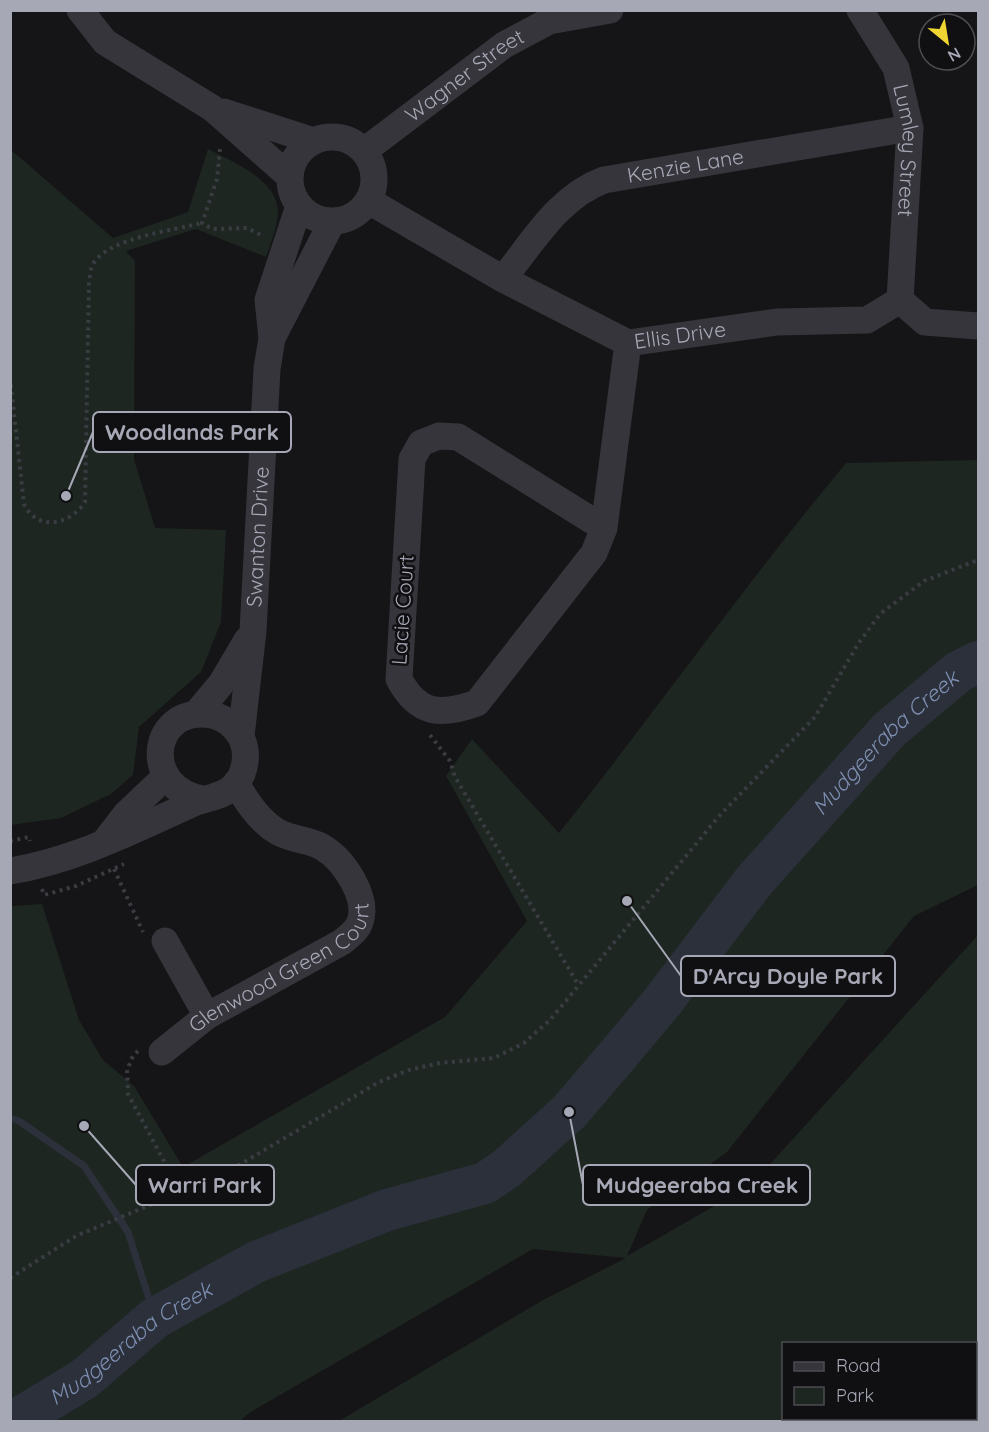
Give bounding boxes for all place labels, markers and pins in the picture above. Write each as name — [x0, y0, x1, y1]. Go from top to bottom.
callout: Woodlands Park — [93, 412, 291, 452]
callout: D'Arcy Doyle Park — [681, 956, 895, 996]
callout: Warri Park — [136, 1165, 274, 1205]
callout: Mudgeeraba Creek — [583, 1165, 810, 1205]

